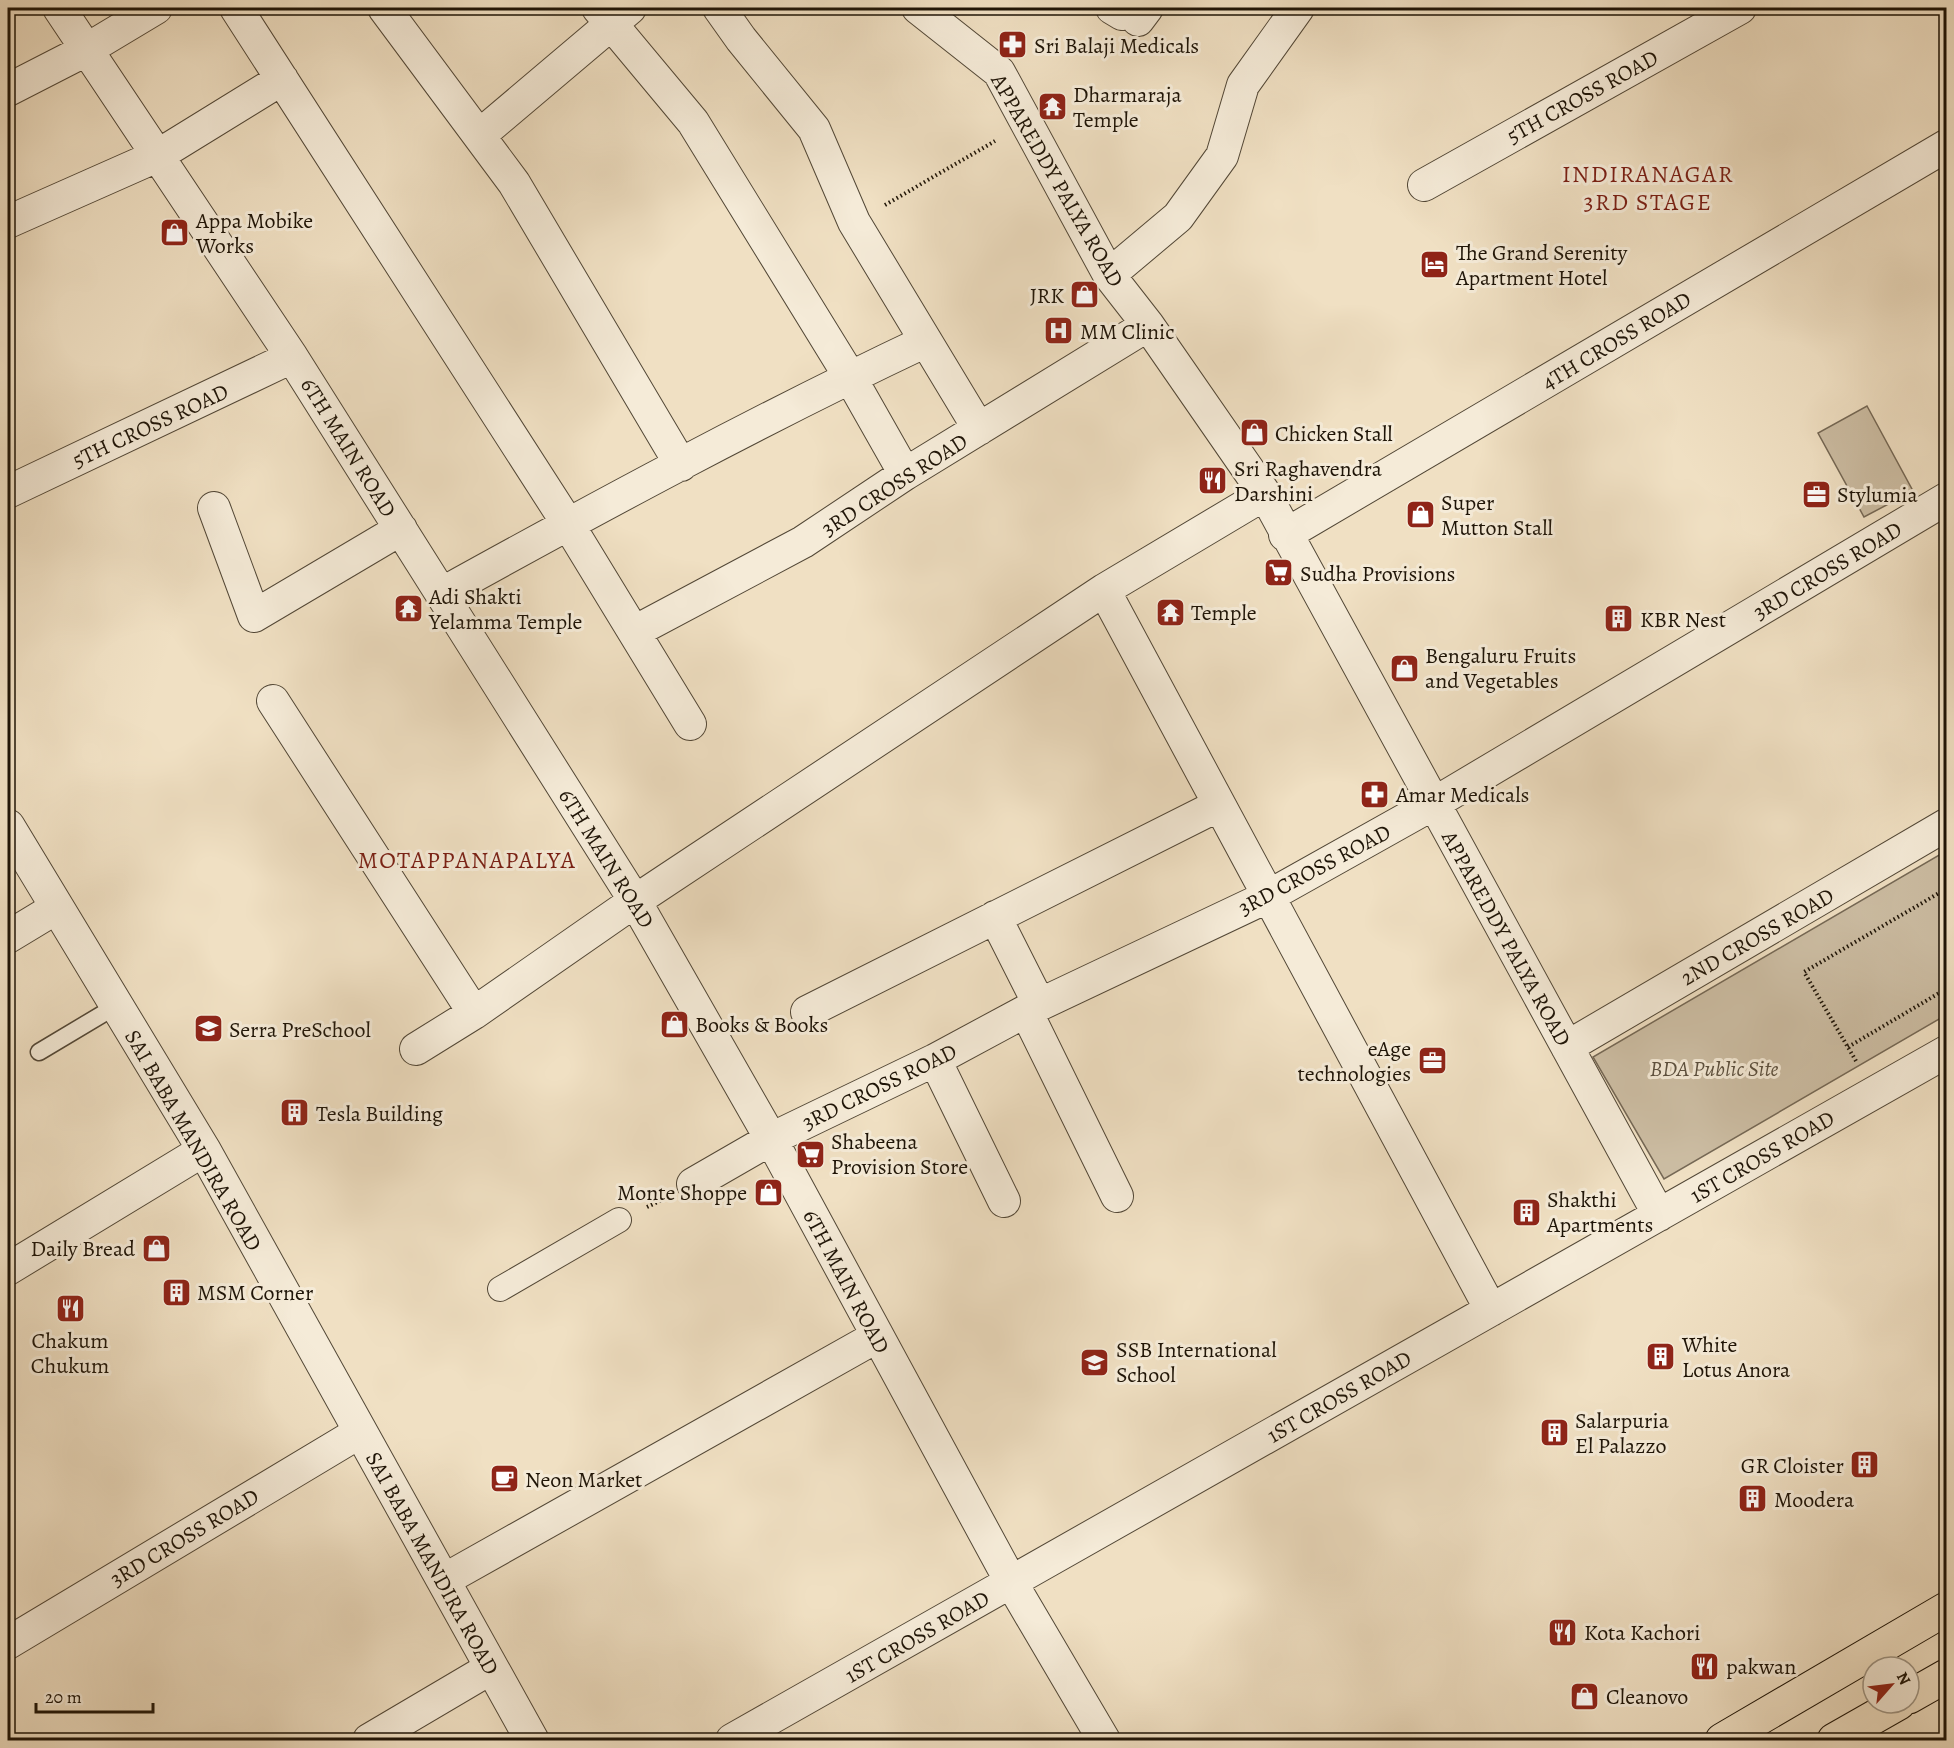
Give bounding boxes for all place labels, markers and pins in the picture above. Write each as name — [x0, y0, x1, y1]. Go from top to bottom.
pharmacy icon: Sri Balaji Medicals — [997, 29, 1029, 61]
place label: Sri Balaji Medicals — [1034, 31, 1199, 61]
place label: Dharmaraja Temple — [1073, 80, 1182, 135]
temple icon: Dharmaraja Temple — [1036, 91, 1068, 123]
place label: Appa Mobike Works — [195, 206, 313, 261]
shop icon: Appa Mobike Works — [159, 217, 191, 249]
place label: The Grand Serenity Apartment Hotel — [1455, 238, 1628, 293]
hotel icon: The Grand Serenity Apartment Hotel — [1419, 249, 1451, 281]
shop icon: JRK — [1069, 279, 1101, 311]
place label: JRK — [1030, 281, 1064, 311]
hospital icon: MM Clinic — [1043, 315, 1075, 347]
place label: MM Clinic — [1080, 317, 1175, 347]
shop icon: Chicken Stall — [1238, 417, 1270, 449]
place label: Chicken Stall — [1275, 419, 1393, 449]
place label: Sri Raghavendra Darshini — [1234, 454, 1383, 509]
restaurant icon: Sri Raghavendra Darshini — [1197, 465, 1229, 497]
office icon: Stylumia — [1800, 478, 1832, 510]
place label: Stylumia — [1837, 480, 1919, 510]
place label: Super Mutton Stall — [1441, 488, 1553, 543]
shop icon: Super Mutton Stall — [1404, 499, 1436, 531]
supermarket icon: Sudha Provisions — [1263, 557, 1295, 589]
place label: Sudha Provisions — [1300, 559, 1455, 589]
place label: Adi Shakti Yelamma Temple — [428, 582, 582, 637]
temple icon: Adi Shakti Yelamma Temple — [392, 593, 424, 625]
temple icon: Temple — [1154, 596, 1186, 628]
place label: Temple — [1191, 598, 1257, 628]
building icon: KBR Nest — [1603, 603, 1635, 635]
place label: KBR Nest — [1640, 605, 1726, 635]
place label: Bengaluru Fruits and Vegetables — [1425, 641, 1576, 696]
shop icon: Bengaluru Fruits and Vegetables — [1388, 652, 1420, 684]
pharmacy icon: Amar Medicals — [1359, 778, 1391, 810]
place label: Amar Medicals — [1395, 780, 1529, 810]
shop icon: Books & Books — [658, 1008, 690, 1040]
place label: Books & Books — [695, 1010, 828, 1040]
school or university icon: Serra PreSchool — [192, 1013, 224, 1045]
place label: Serra PreSchool — [229, 1015, 371, 1045]
place label: eAge technologies — [1298, 1034, 1411, 1089]
office icon: eAge technologies — [1416, 1045, 1448, 1077]
building icon: Tesla Building — [279, 1097, 311, 1129]
place label: Tesla Building — [316, 1099, 443, 1129]
place label: Shabeena Provision Store — [831, 1127, 968, 1182]
supermarket icon: Shabeena Provision Store — [794, 1138, 826, 1170]
shop icon: Monte Shoppe — [752, 1176, 784, 1208]
place label: Monte Shoppe — [617, 1178, 747, 1208]
place label: Shakthi Apartments — [1546, 1185, 1653, 1240]
building icon: Shakthi Apartments — [1510, 1196, 1542, 1228]
shop icon: Daily Bread — [140, 1232, 172, 1264]
place label: Daily Bread — [30, 1234, 135, 1264]
building icon: MSM Corner — [160, 1276, 192, 1308]
place label: MSM Corner — [197, 1278, 313, 1308]
restaurant icon: Chakum Chukum — [54, 1292, 86, 1324]
place label: Chakum Chukum — [31, 1326, 109, 1381]
place label: White Lotus Anora — [1681, 1330, 1791, 1385]
place label: SSB International School — [1116, 1335, 1277, 1390]
building icon: White Lotus Anora — [1645, 1341, 1677, 1373]
school or university icon: SSB International School — [1079, 1346, 1111, 1378]
place label: Salarpuria El Palazzo — [1575, 1406, 1670, 1461]
building icon: Salarpuria El Palazzo — [1538, 1417, 1570, 1449]
building icon: GR Cloister — [1849, 1449, 1881, 1481]
place label: GR Cloister — [1741, 1451, 1844, 1481]
cafe icon: Neon Market — [488, 1463, 520, 1495]
place label: Neon Market — [525, 1465, 642, 1495]
building icon: Moodera — [1737, 1483, 1769, 1515]
place label: Moodera — [1774, 1485, 1855, 1515]
restaurant icon: Kota Kachori — [1547, 1616, 1579, 1648]
place label: Kota Kachori — [1584, 1618, 1701, 1648]
restaurant icon: pakwan — [1689, 1650, 1721, 1682]
place label: pakwan — [1726, 1652, 1796, 1682]
shop icon: Cleanovo — [1569, 1680, 1601, 1712]
place label: Cleanovo — [1606, 1682, 1688, 1712]

